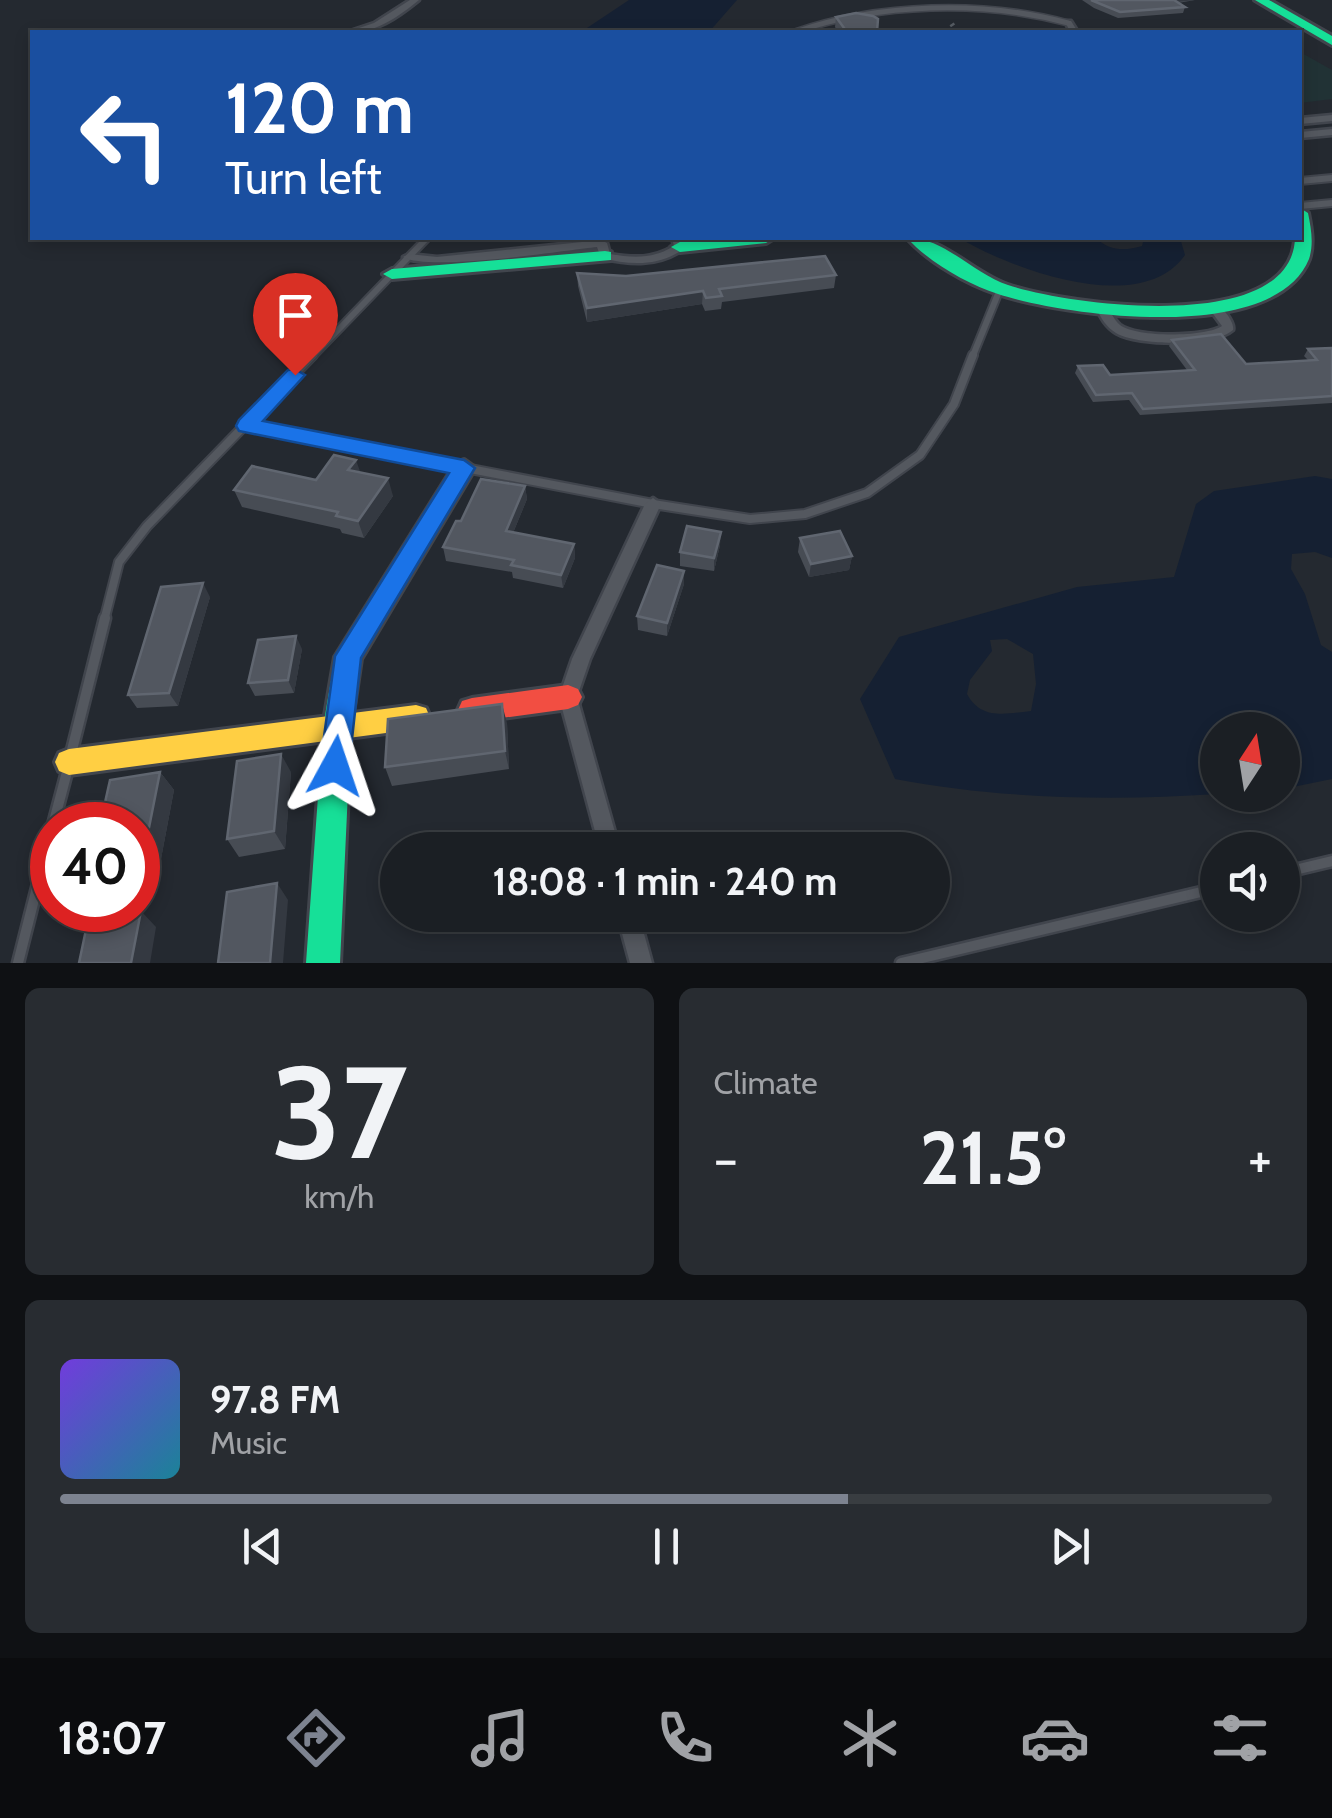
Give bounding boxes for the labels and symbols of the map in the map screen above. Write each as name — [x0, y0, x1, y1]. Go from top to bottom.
pin — [253, 273, 338, 376]
north arrow — [1200, 712, 1300, 812]
position arrow — [283, 714, 387, 818]
speed limit sign: 40 — [30, 802, 160, 932]

